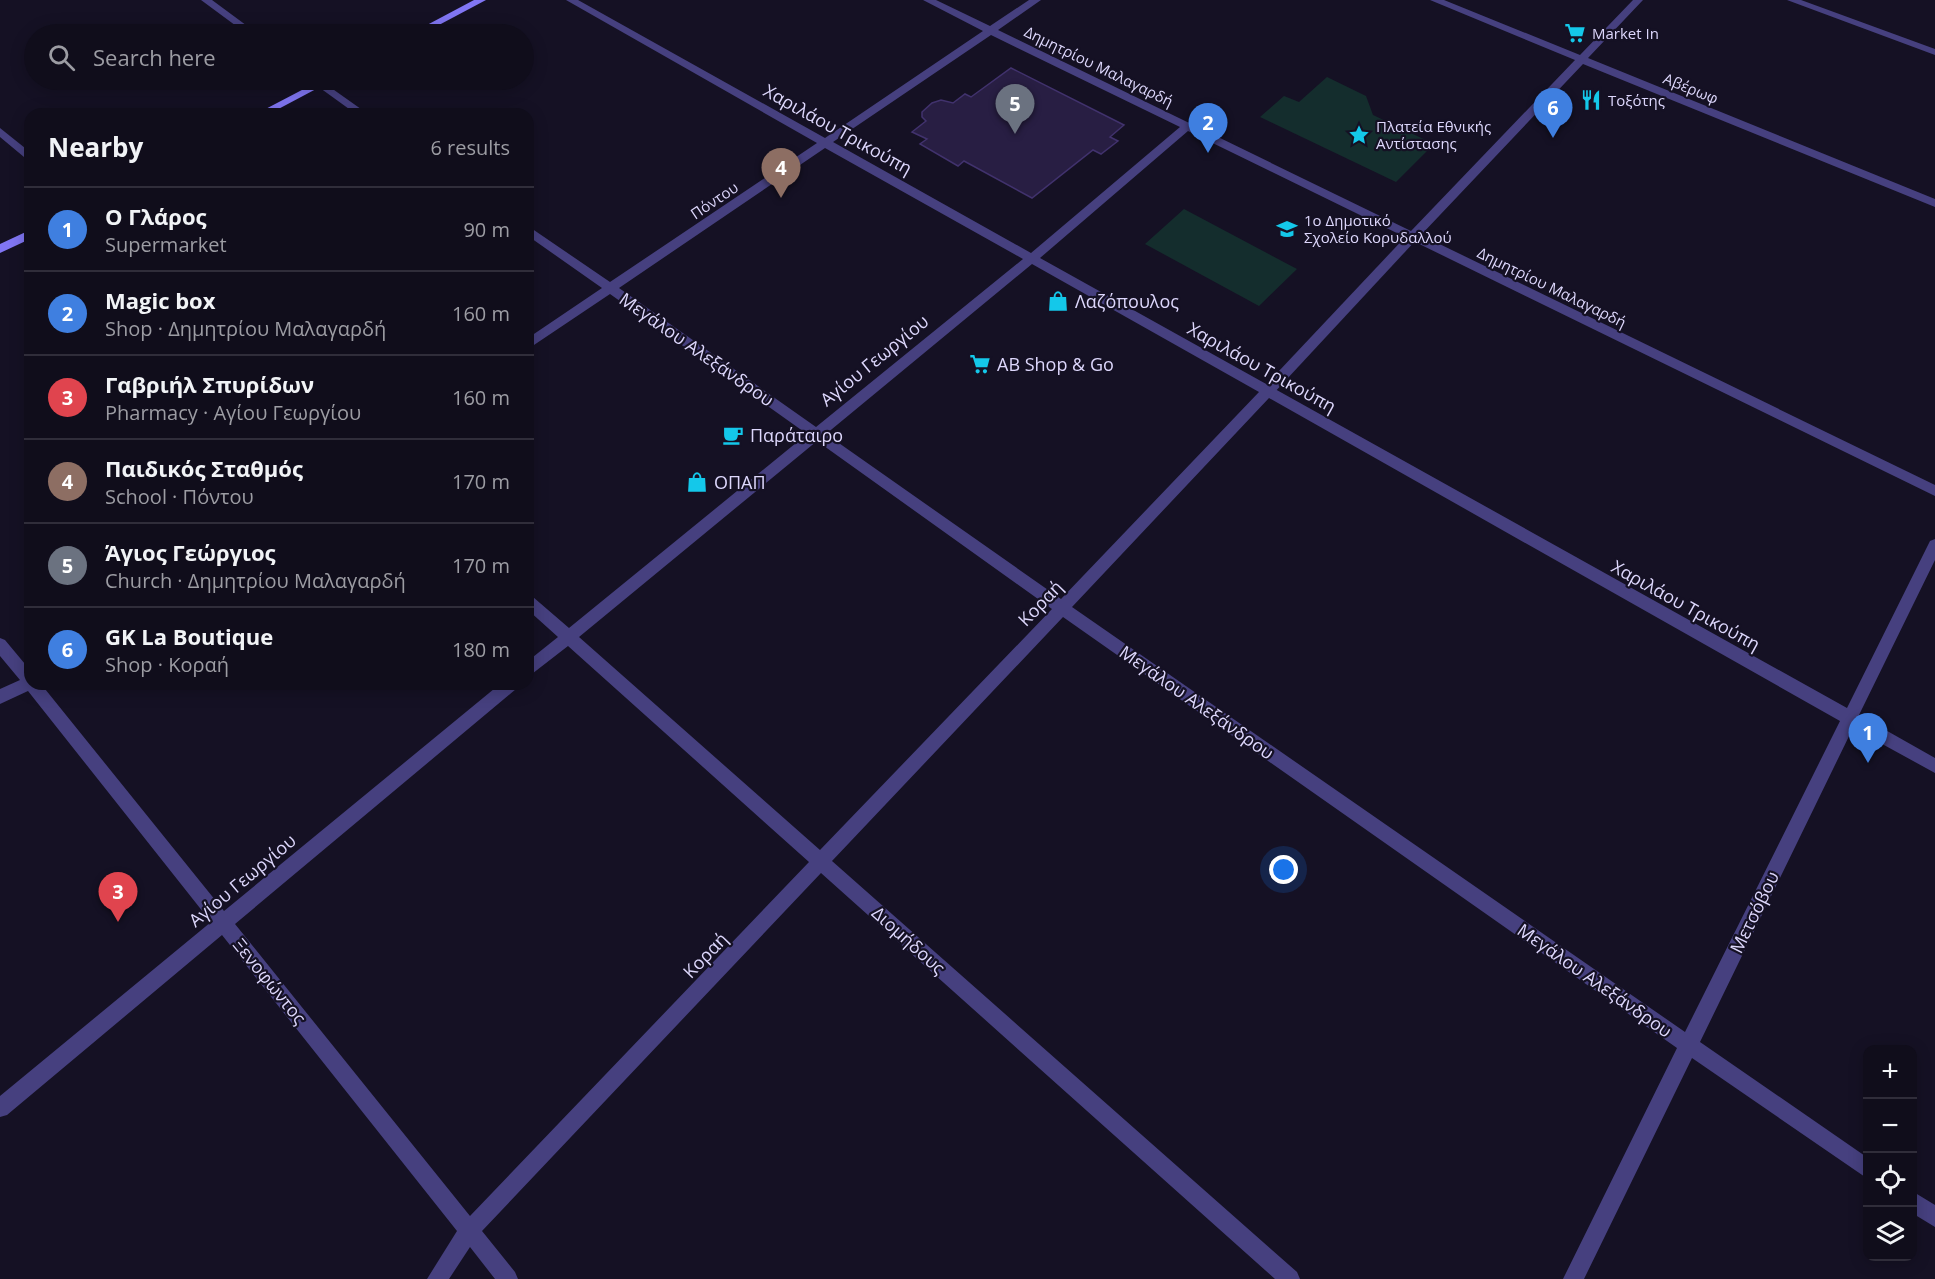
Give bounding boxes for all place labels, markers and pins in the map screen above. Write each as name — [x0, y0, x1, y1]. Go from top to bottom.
supermarket icon: Market In — [1563, 21, 1587, 45]
place label: Market In — [1592, 23, 1659, 43]
pin: 5 — [996, 84, 1034, 134]
pin: 6 — [1534, 88, 1572, 138]
restaurant icon: Τοξότης — [1579, 88, 1603, 112]
place label: Τοξότης — [1608, 90, 1665, 110]
pin: 2 — [1188, 104, 1228, 153]
place label: Πλατεία Εθνικής Αντίστασης — [1376, 116, 1491, 153]
place icon: Πλατεία Εθνικής Αντίστασης — [1347, 123, 1371, 147]
pin: 4 — [762, 148, 800, 198]
place label: 1o Δημοτικό Σχολείο Κορυδαλλού — [1304, 210, 1452, 247]
school or university icon: 1o Δημοτικό Σχολείο Κορυδαλλού — [1275, 217, 1299, 241]
shop icon: Λαζόπουλος — [1046, 289, 1070, 313]
place label: Λαζόπουλος — [1075, 289, 1179, 313]
supermarket icon: ΑΒ Shop & Go — [968, 352, 992, 376]
place label: ΑΒ Shop & Go — [997, 352, 1114, 376]
cafe icon: Παράταιρο — [721, 423, 745, 447]
place label: Παράταιρο — [750, 423, 843, 447]
shop icon: ΟΠΑΠ — [685, 470, 709, 494]
place label: ΟΠΑΠ — [714, 470, 766, 494]
pin: 1 — [1848, 714, 1888, 763]
pin: 3 — [98, 872, 138, 922]

